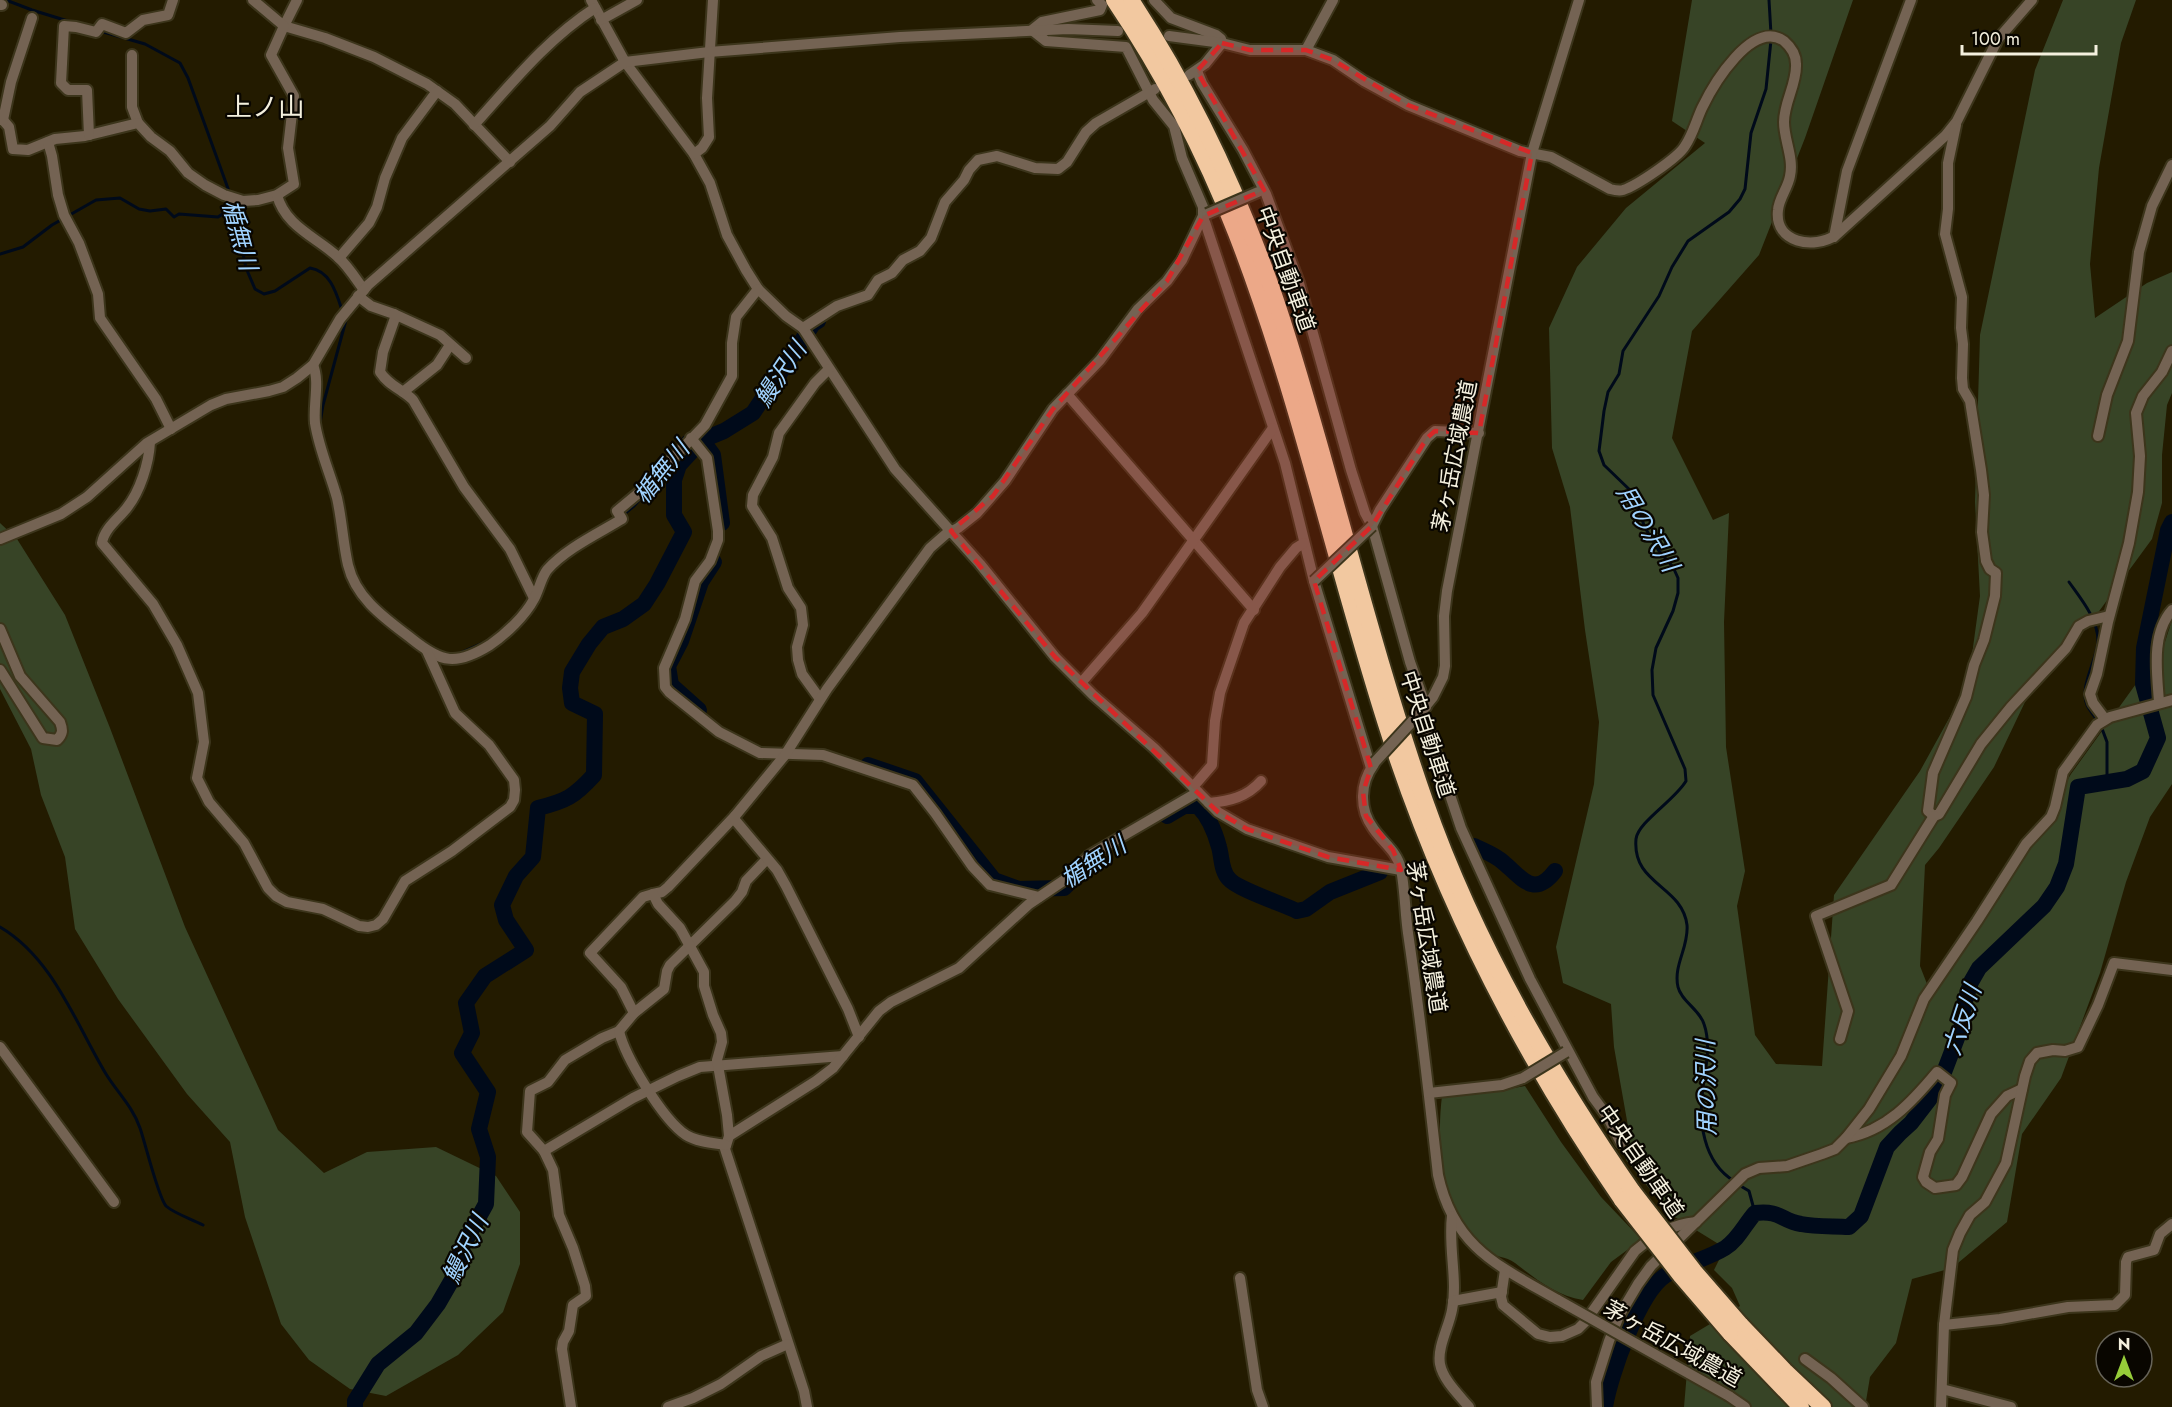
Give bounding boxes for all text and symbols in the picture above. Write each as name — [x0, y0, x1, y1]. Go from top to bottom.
scale bar — [1962, 18, 2096, 56]
text: 100 m — [1971, 26, 2020, 52]
district label: 上ノ山 — [226, 88, 304, 126]
water label: 楯無川 — [214, 196, 267, 277]
street label: 中央自動車道 — [1248, 202, 1324, 336]
water label: 鰻沢川 — [745, 332, 816, 414]
street label: 茅ヶ岳広域農道 — [1424, 377, 1484, 535]
water label: 楯無川 — [625, 431, 699, 511]
water label: 用の沢川 — [1608, 478, 1689, 581]
street label: 中央自動車道 — [1392, 666, 1464, 802]
water label: 楯無川 — [1053, 826, 1135, 896]
street label: 茅ヶ岳広域農道 — [1399, 858, 1455, 1016]
water label: 六反川 — [1934, 978, 1991, 1060]
water label: 用の沢川 — [1688, 1037, 1724, 1136]
street label: 中央自動車道 — [1590, 1098, 1692, 1224]
water label: 鰻沢川 — [433, 1206, 498, 1289]
street label: 茅ヶ岳広域農道 — [1598, 1292, 1748, 1394]
north arrow — [2094, 1329, 2154, 1389]
text: N — [2118, 1333, 2130, 1356]

